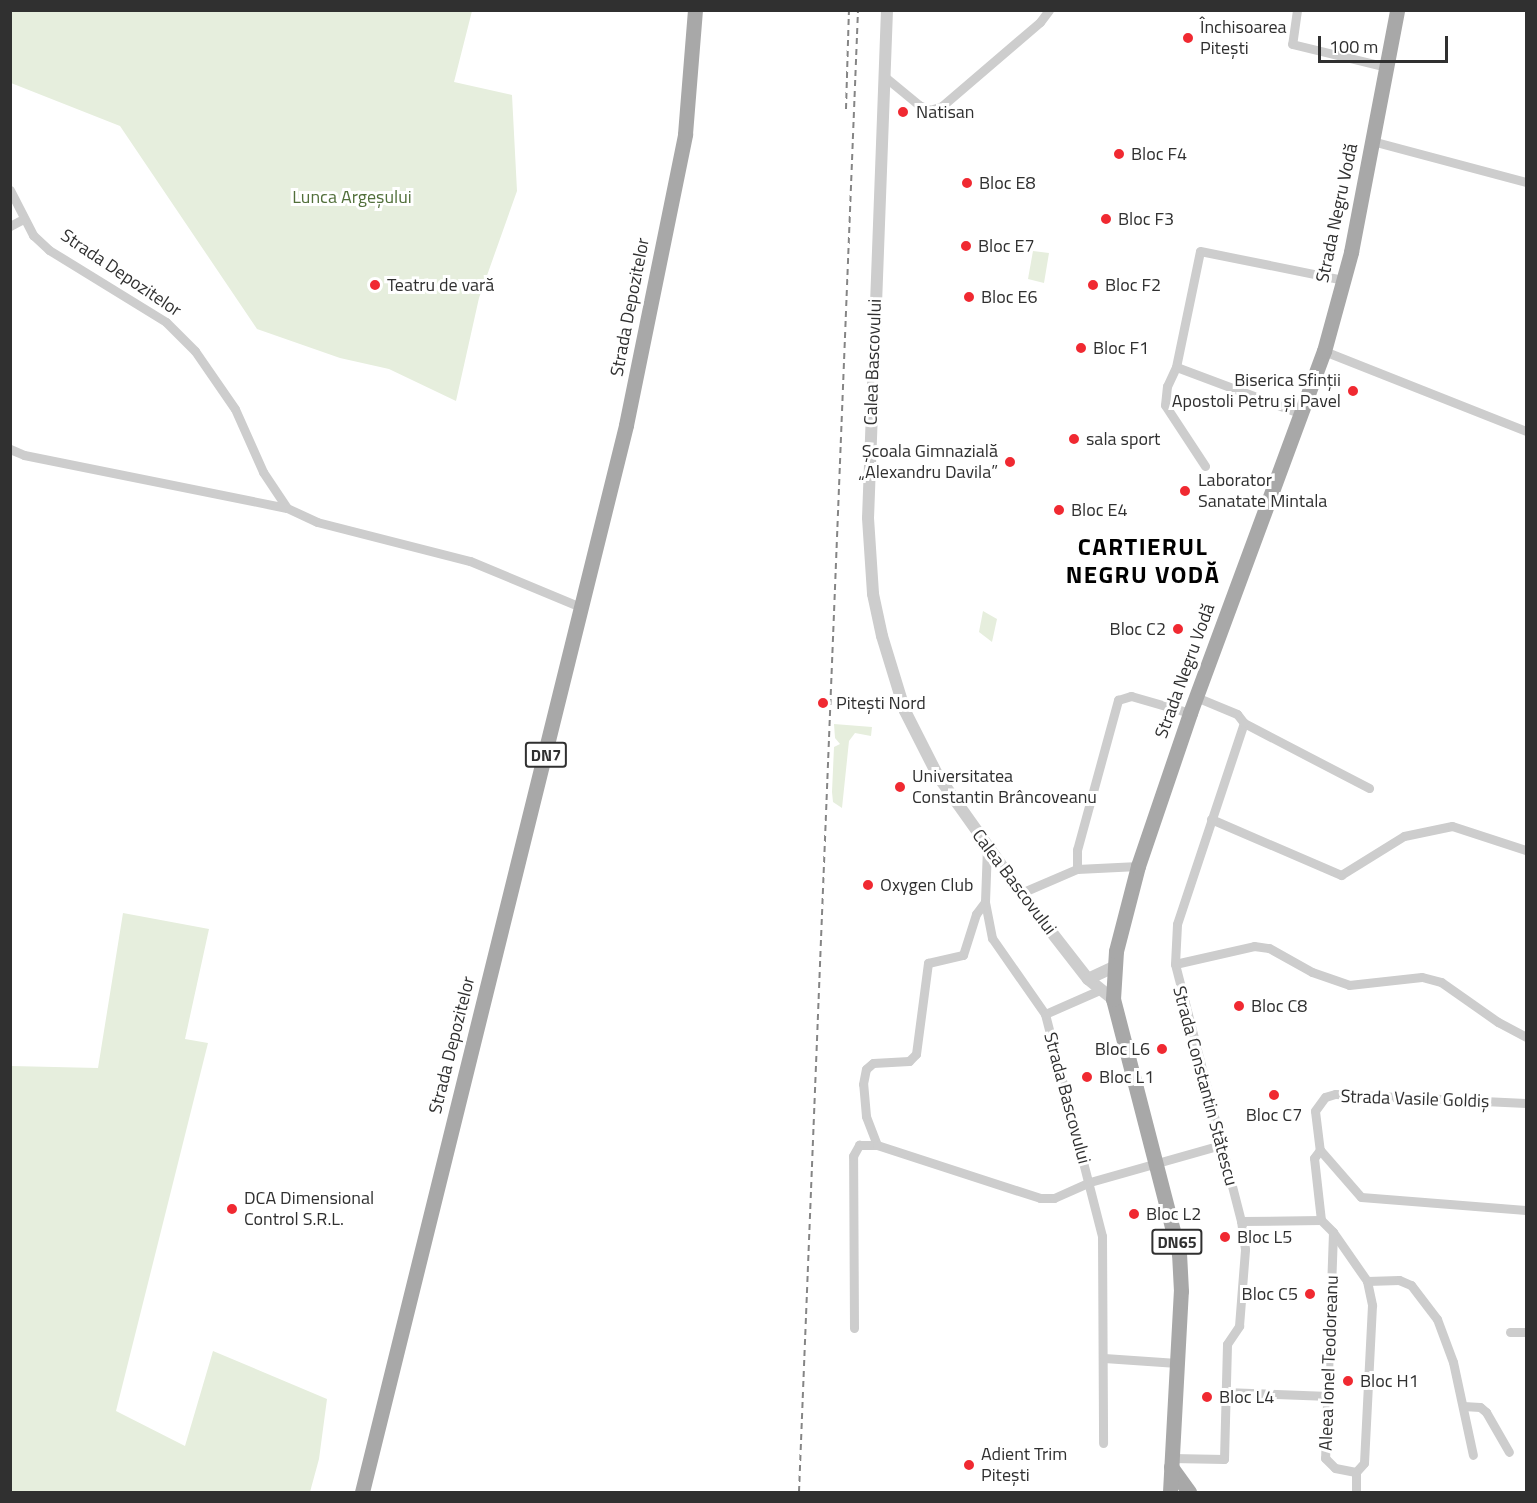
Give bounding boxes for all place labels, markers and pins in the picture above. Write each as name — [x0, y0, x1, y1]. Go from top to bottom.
place label: Închisoarea Pitești — [1200, 17, 1287, 60]
marker: Închisoarea Pitești — [1181, 31, 1195, 45]
place label: Natisan — [916, 101, 974, 123]
marker: Natisan — [894, 103, 912, 121]
place label: Bloc F4 — [1131, 143, 1187, 165]
marker: Bloc F4 — [1112, 147, 1126, 161]
place label: Bloc E8 — [979, 172, 1036, 194]
marker: Bloc E8 — [960, 176, 974, 190]
place label: Bloc F3 — [1118, 208, 1174, 230]
marker: Bloc F3 — [1099, 212, 1113, 226]
place label: Bloc E7 — [978, 235, 1035, 257]
marker: Bloc E7 — [959, 239, 973, 253]
place label: Teatru de vară — [387, 274, 494, 296]
place label: Bloc F2 — [1105, 274, 1161, 296]
marker: Teatru de vară — [368, 278, 382, 292]
marker: Bloc F2 — [1086, 278, 1100, 292]
place label: Bloc E6 — [981, 286, 1038, 308]
marker: Bloc E6 — [962, 290, 976, 304]
place label: Bloc F1 — [1093, 337, 1149, 359]
marker: Bloc F1 — [1074, 341, 1088, 355]
place label: Biserica Sfinții Apostoli Petru și Pavel — [1172, 370, 1341, 412]
marker: Biserica Sfinții Apostoli Petru și Pavel — [1346, 384, 1360, 398]
place label: sala sport — [1086, 428, 1160, 450]
marker: sala sport — [1067, 432, 1081, 446]
place label: Școala Gimnazială „Alexandru Davila” — [859, 441, 998, 484]
marker: Școala Gimnazială „Alexandru Davila” — [1003, 455, 1017, 469]
place label: Laborator Sanatate Mintala — [1198, 470, 1327, 512]
marker: Laborator Sanatate Mintala — [1176, 482, 1194, 500]
place label: Bloc E4 — [1071, 499, 1128, 521]
marker: Bloc E4 — [1052, 503, 1066, 517]
place label: Bloc C2 — [1110, 618, 1166, 640]
marker: Bloc C2 — [1171, 622, 1185, 636]
place label: Pitești Nord — [836, 692, 926, 714]
marker: Pitești Nord — [814, 694, 832, 712]
place label: Universitatea Constantin Brâncoveanu — [912, 766, 1097, 808]
marker: Universitatea Constantin Brâncoveanu — [893, 780, 907, 794]
place label: Oxygen Club — [880, 874, 973, 896]
marker: Oxygen Club — [861, 878, 875, 892]
place label: Bloc C8 — [1251, 995, 1307, 1017]
marker: Bloc C8 — [1232, 999, 1246, 1013]
place label: Bloc L6 — [1095, 1038, 1150, 1060]
marker: Bloc L6 — [1155, 1042, 1169, 1056]
place label: Bloc L1 — [1099, 1066, 1154, 1088]
marker: Bloc L1 — [1080, 1070, 1094, 1084]
marker: Bloc C7 — [1267, 1088, 1281, 1102]
place label: Bloc C7 — [1246, 1104, 1302, 1126]
place label: DCA Dimensional Control S.R.L. — [244, 1188, 374, 1230]
marker: DCA Dimensional Control S.R.L. — [225, 1202, 239, 1216]
place label: Bloc L2 — [1146, 1203, 1201, 1225]
marker: Bloc L2 — [1127, 1207, 1141, 1221]
place label: Bloc L5 — [1237, 1226, 1292, 1248]
marker: Bloc L5 — [1218, 1230, 1232, 1244]
place label: Bloc C5 — [1242, 1283, 1298, 1305]
marker: Bloc C5 — [1303, 1287, 1317, 1301]
place label: Bloc H1 — [1360, 1370, 1419, 1392]
marker: Bloc H1 — [1341, 1374, 1355, 1388]
place label: Bloc L4 — [1219, 1386, 1274, 1408]
marker: Bloc L4 — [1200, 1390, 1214, 1404]
place label: Adient Trim Pitești — [981, 1444, 1067, 1486]
marker: Adient Trim Pitești — [962, 1458, 976, 1472]

